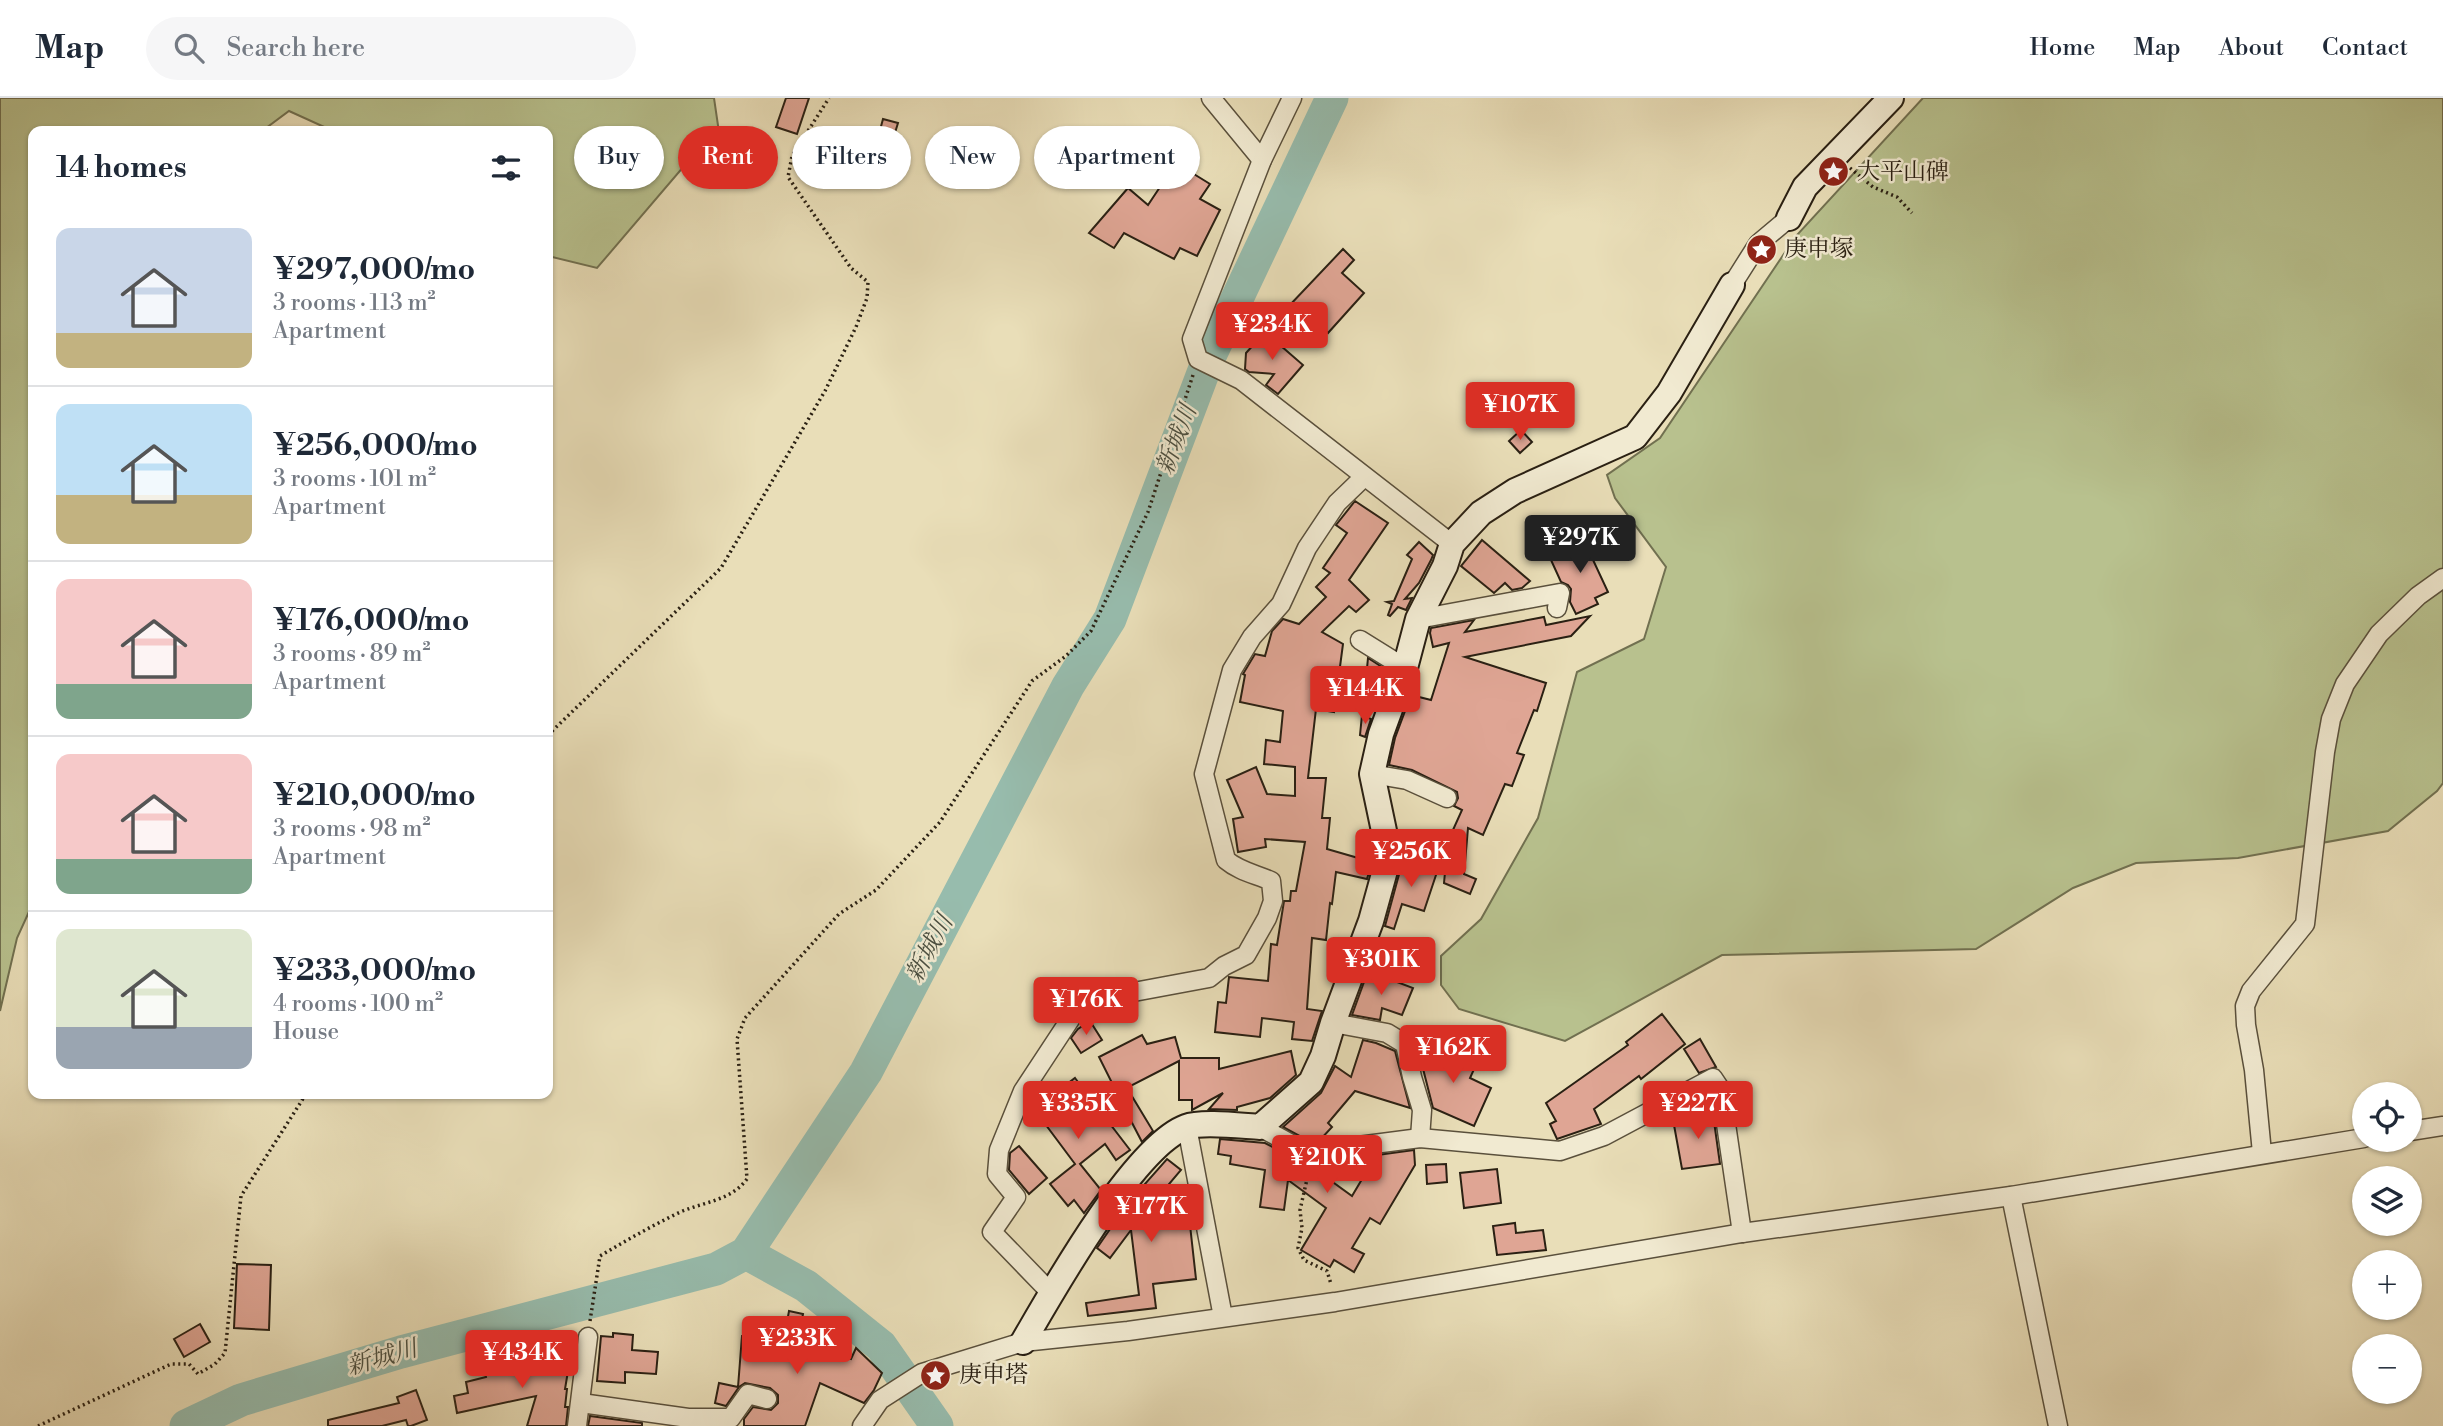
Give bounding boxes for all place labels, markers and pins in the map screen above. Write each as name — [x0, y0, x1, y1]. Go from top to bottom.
place icon: 大平山碑 — [1817, 155, 1851, 189]
place label: 大平山碑 — [1857, 158, 1949, 186]
place icon: 庚申塚 — [1744, 232, 1778, 266]
place label: 庚申塚 — [1784, 235, 1853, 263]
pin: ¥234K — [1223, 302, 1321, 362]
pin: ¥107K — [1471, 382, 1569, 442]
pin: ¥297K — [1531, 516, 1629, 575]
pin: ¥144K — [1316, 666, 1414, 726]
pin: ¥256K — [1362, 830, 1460, 889]
pin: ¥301K — [1332, 937, 1430, 997]
pin: ¥176K — [1037, 978, 1135, 1037]
pin: ¥162K — [1404, 1026, 1502, 1085]
pin: ¥335K — [1029, 1082, 1127, 1141]
pin: ¥227K — [1649, 1082, 1747, 1141]
pin: ¥210K — [1278, 1136, 1376, 1195]
pin: ¥177K — [1102, 1184, 1200, 1244]
pin: ¥233K — [748, 1316, 846, 1376]
pin: ¥434K — [473, 1330, 571, 1390]
place icon: 庚申塔 — [919, 1358, 953, 1392]
place label: 庚申塔 — [959, 1361, 1028, 1389]

